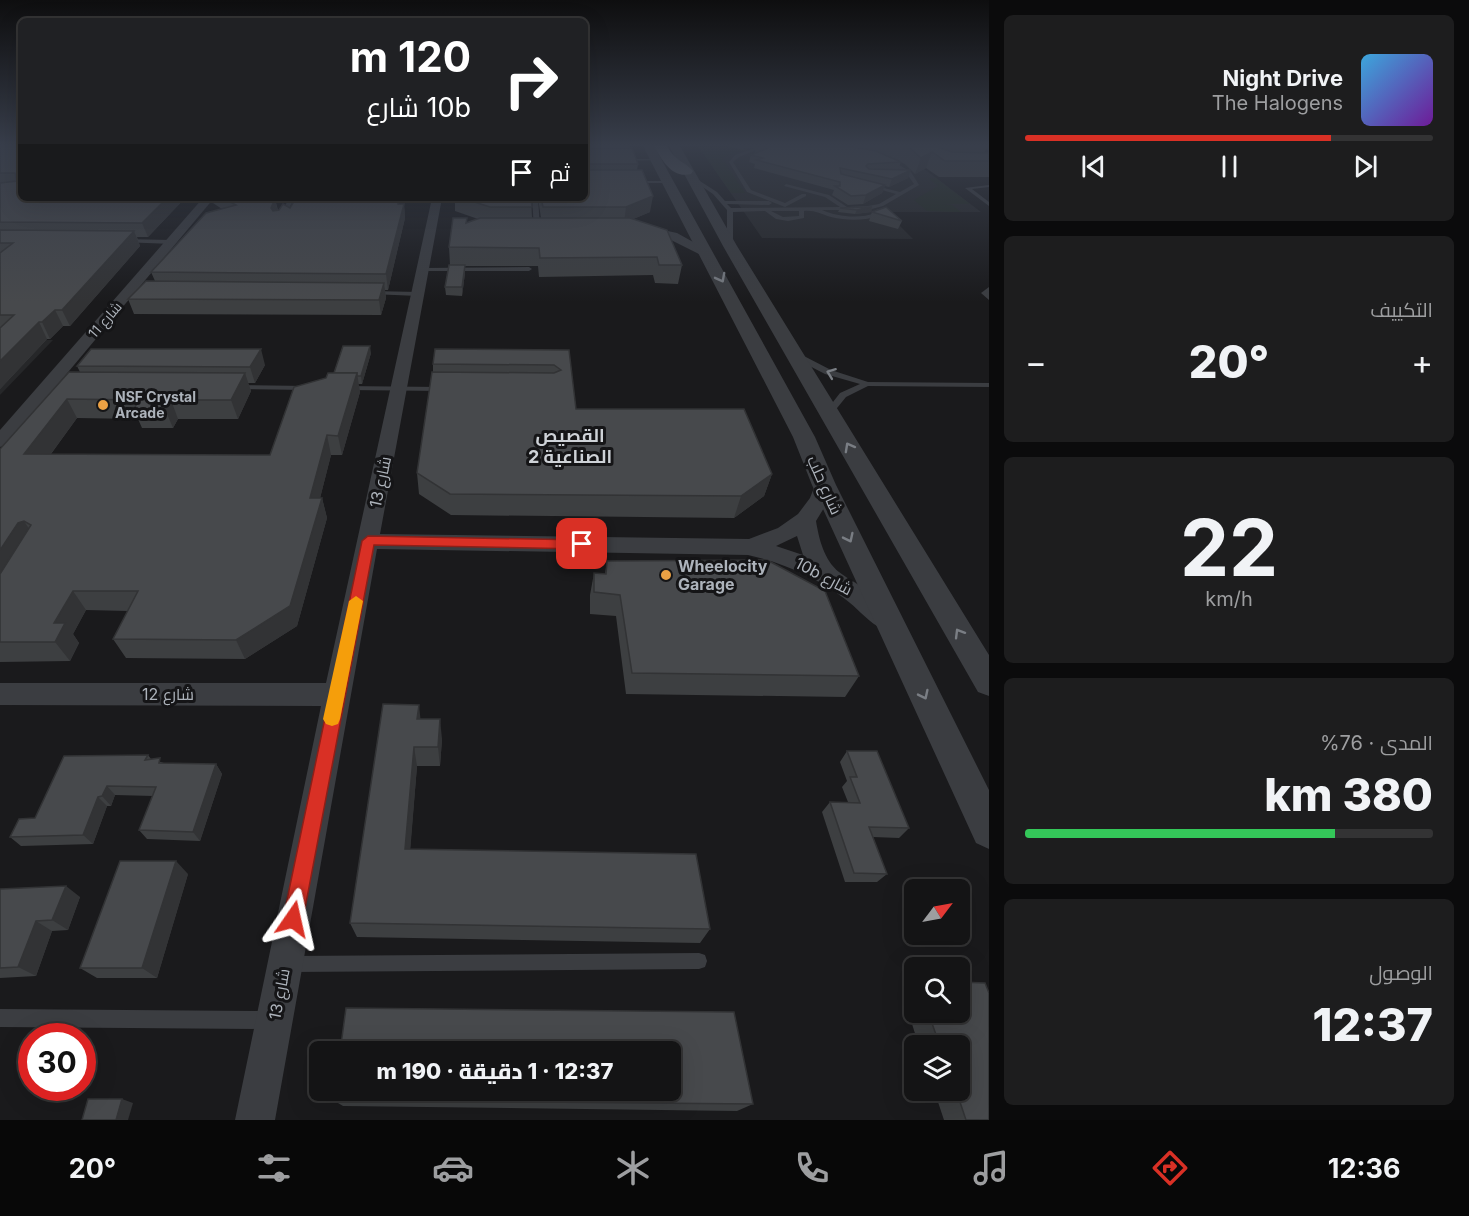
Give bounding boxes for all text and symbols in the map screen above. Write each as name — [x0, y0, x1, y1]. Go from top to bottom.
text: 120 m — [350, 31, 471, 82]
icon: right — [492, 42, 570, 120]
text: Night Drive — [1223, 65, 1343, 91]
text: 10b شارع — [367, 91, 471, 124]
text: The Halogens — [1212, 91, 1343, 115]
icon: previous — [1077, 150, 1110, 183]
icon: pause — [1213, 150, 1246, 183]
icon: next — [1349, 150, 1382, 183]
icon: arrive — [505, 156, 538, 189]
text: ثم — [550, 160, 570, 186]
one-way arrow — [714, 272, 725, 283]
street label: شارع 11 — [84, 298, 126, 342]
text: التكييف — [1370, 298, 1433, 322]
text: 20° — [1189, 334, 1269, 389]
text: − — [1025, 342, 1047, 382]
text: + — [1411, 342, 1433, 382]
one-way arrow — [826, 367, 837, 380]
place label: NSF Crystal Arcade — [115, 388, 196, 421]
marker: NSF Crystal Arcade — [96, 398, 110, 412]
district label: القصيص الصناعية 2 — [528, 425, 612, 467]
one-way arrow — [845, 443, 857, 453]
street label: شارع حلب — [801, 452, 847, 518]
street label: شارع 13 — [365, 455, 397, 510]
text: 22 — [1180, 500, 1278, 595]
pin — [556, 518, 607, 569]
icon: arrive — [565, 527, 598, 560]
one-way arrow — [842, 532, 854, 543]
street label: 10b شارع — [791, 553, 856, 601]
place label: Wheelocity Garage — [678, 556, 768, 594]
marker: Wheelocity Garage — [659, 568, 673, 582]
text: km/h — [1205, 587, 1253, 611]
one-way arrow — [955, 629, 966, 639]
street label: شارع 12 — [142, 684, 194, 706]
one-way arrow — [917, 689, 929, 700]
text: المدى · 76% — [1320, 731, 1433, 755]
text: 380 km — [1264, 767, 1433, 822]
north arrow — [904, 879, 970, 945]
map controls — [904, 879, 970, 1101]
position arrow — [261, 887, 325, 951]
button: search — [904, 957, 970, 1023]
text: الوصول — [1369, 961, 1433, 985]
street label: شارع 13 — [264, 967, 296, 1022]
text: 12:37 — [1313, 997, 1433, 1052]
speed limit sign: 30 — [18, 1023, 96, 1101]
button: layers — [904, 1035, 970, 1101]
text: 12:37 · 1 دقيقة · 190 m — [377, 1058, 613, 1084]
icon: filters — [253, 1147, 295, 1189]
icon: car — [432, 1147, 474, 1189]
icon: climate — [612, 1147, 654, 1189]
icon: phone — [791, 1147, 833, 1189]
icon: music — [970, 1147, 1012, 1189]
icon: directions — [1149, 1147, 1191, 1189]
text: 20° — [69, 1152, 116, 1185]
text: 12:36 — [1328, 1152, 1400, 1185]

